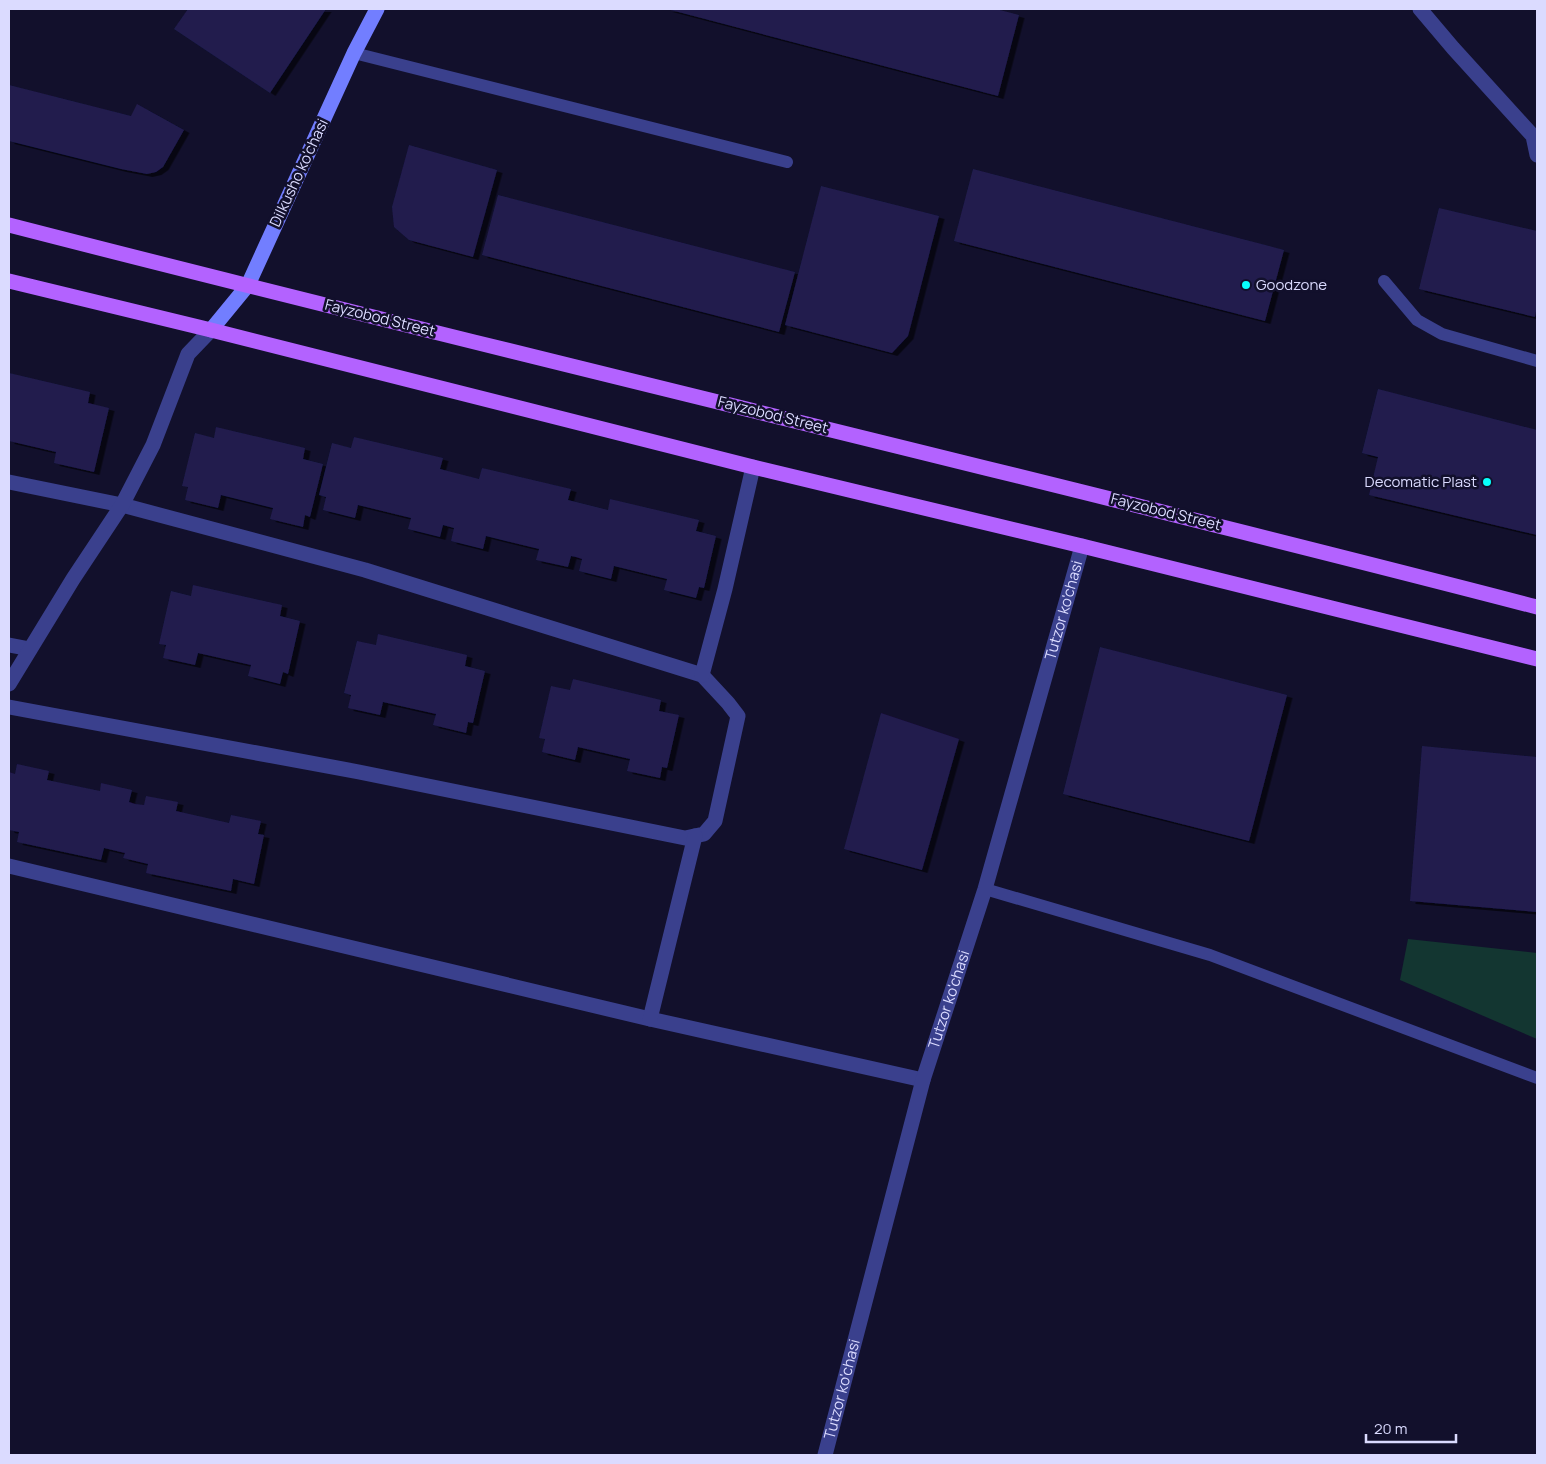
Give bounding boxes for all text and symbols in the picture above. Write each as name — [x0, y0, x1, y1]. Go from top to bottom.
street label: Dilkusho ko'chasi — [264, 115, 333, 230]
place label: Goodzone — [1256, 274, 1327, 295]
marker: Goodzone — [1240, 279, 1252, 291]
street label: Fayzobod Street — [323, 294, 437, 341]
street label: Fayzobod Street — [716, 391, 830, 438]
place label: Decomatic Plast — [1365, 471, 1477, 492]
marker: Decomatic Plast — [1481, 476, 1493, 488]
street label: Fayzobod Street — [1109, 488, 1223, 535]
street label: Tutzor ko'chasi — [1039, 558, 1087, 662]
street label: Tutzor ko'chasi — [923, 948, 974, 1052]
street label: Tutzor ko'chasi — [819, 1337, 865, 1441]
scale bar — [1366, 1412, 1456, 1444]
text: 20 m — [1374, 1418, 1407, 1439]

